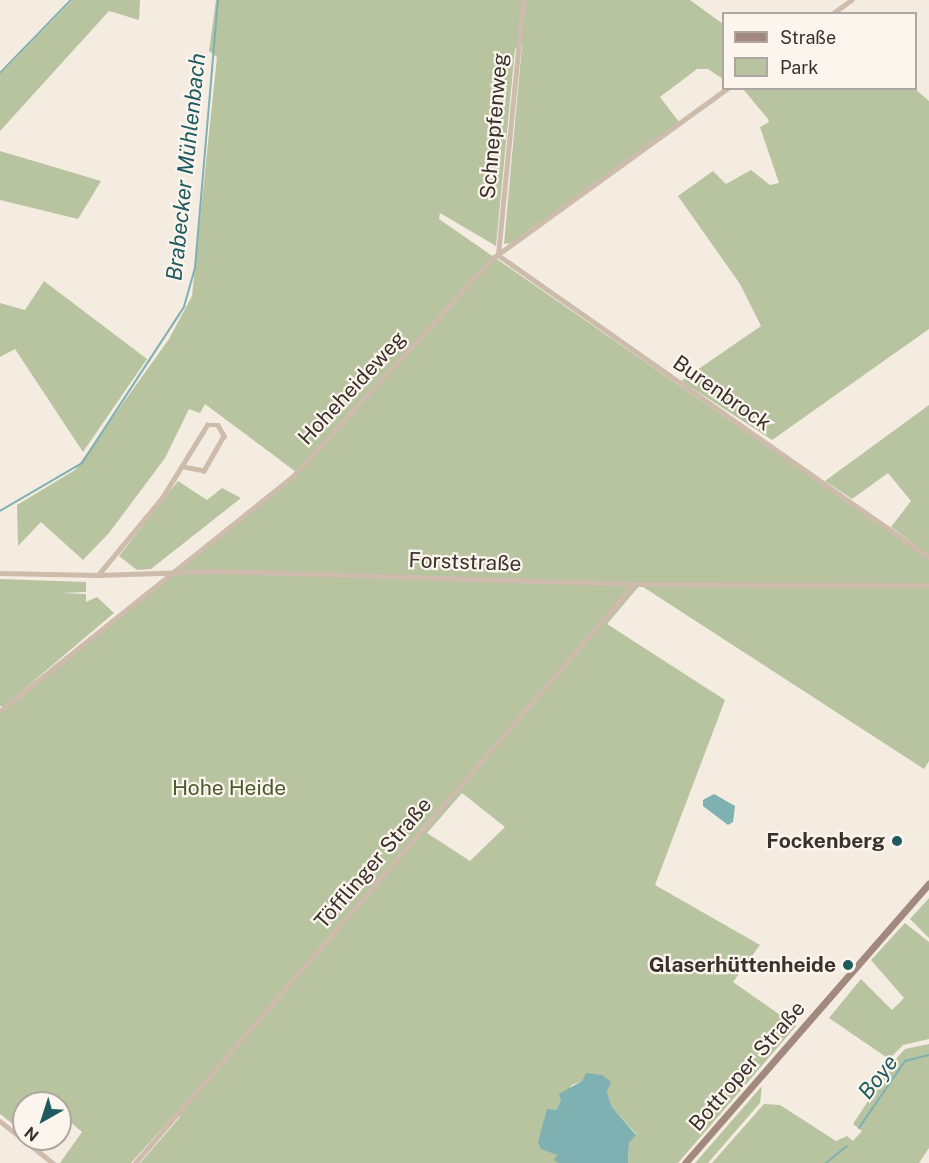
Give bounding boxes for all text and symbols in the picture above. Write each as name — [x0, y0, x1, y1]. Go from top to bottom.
legend — [722, 12, 917, 90]
text: Straße — [780, 27, 836, 48]
water label: Brabecker Mühlenbach — [161, 52, 211, 282]
street label: Schnepfenweg — [475, 52, 513, 200]
text: Park — [780, 57, 818, 78]
street label: Hoheheideweg — [293, 326, 411, 450]
street label: Burenbrock — [668, 350, 776, 436]
street label: Forststraße — [408, 547, 522, 577]
park label: Hohe Heide — [172, 775, 286, 801]
street label: Töfflinger Straße — [309, 792, 437, 934]
place label: Fockenberg — [766, 828, 885, 854]
marker: Fockenberg — [890, 834, 904, 848]
place label: Glaserhüttenheide — [649, 952, 836, 978]
marker: Glaserhüttenheide — [841, 958, 855, 972]
street label: Bottroper Straße — [684, 996, 810, 1136]
water label: Boye — [853, 1050, 903, 1104]
north arrow — [12, 1091, 72, 1151]
text: N — [21, 1123, 42, 1145]

